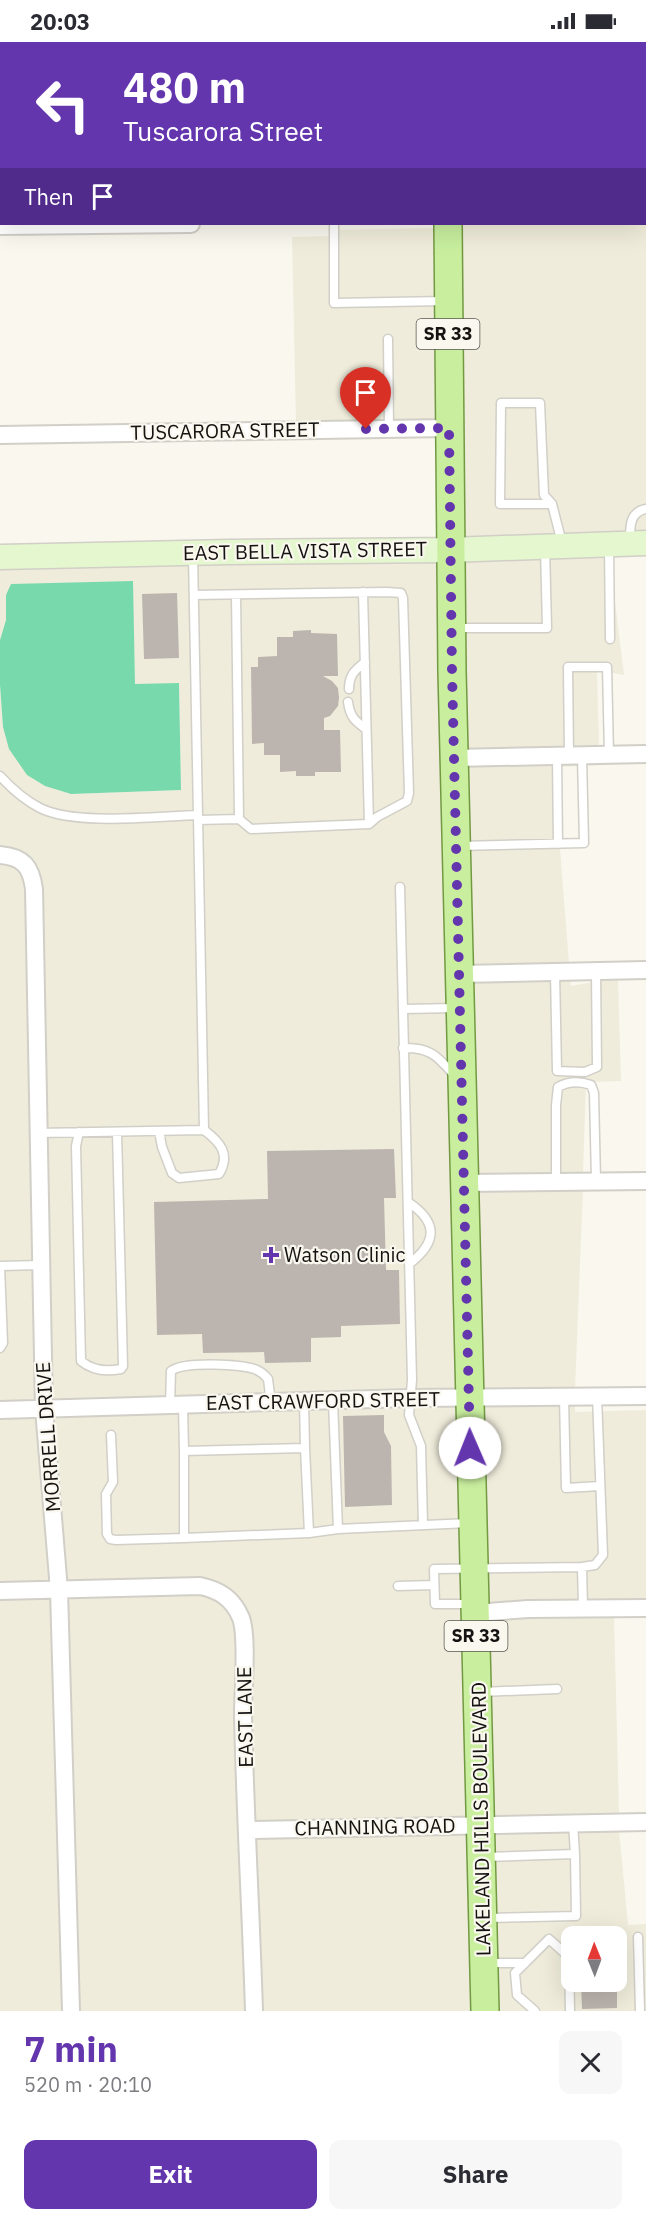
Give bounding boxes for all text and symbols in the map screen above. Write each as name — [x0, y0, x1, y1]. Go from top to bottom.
text: 20:03 — [30, 7, 90, 36]
text: 480 m — [123, 60, 246, 115]
icon: left — [24, 66, 102, 144]
text: Tuscarora Street — [123, 113, 323, 148]
icon: arrive — [86, 180, 119, 213]
text: Then — [24, 182, 74, 211]
road number: SR 33 — [416, 319, 480, 349]
pin — [340, 367, 391, 429]
icon: arrive — [349, 376, 382, 409]
street label: TUSCARORA STREET — [130, 415, 320, 446]
street label: EAST BELLA VISTA STREET — [183, 535, 427, 566]
place label: Watson Clinic — [284, 1241, 406, 1268]
marker: Watson Clinic — [262, 1246, 280, 1264]
street label: MORRELL DRIVE — [29, 1361, 66, 1513]
street label: EAST CRAWFORD STREET — [206, 1385, 440, 1416]
position arrow — [438, 1416, 502, 1480]
road number: SR 33 — [444, 1621, 508, 1651]
street label: EAST LANE — [230, 1666, 259, 1768]
street label: LAKELAND HILLS BOULEVARD — [465, 1682, 496, 1956]
street label: CHANNING ROAD — [294, 1812, 456, 1841]
north arrow — [561, 1926, 627, 1992]
map controls — [561, 1926, 627, 1992]
text: 7 min — [24, 2025, 118, 2072]
button: close — [559, 2031, 622, 2094]
text: 520 m · 20:10 — [24, 2071, 152, 2098]
button: Exit — [24, 2140, 317, 2209]
button: Share — [329, 2140, 622, 2209]

